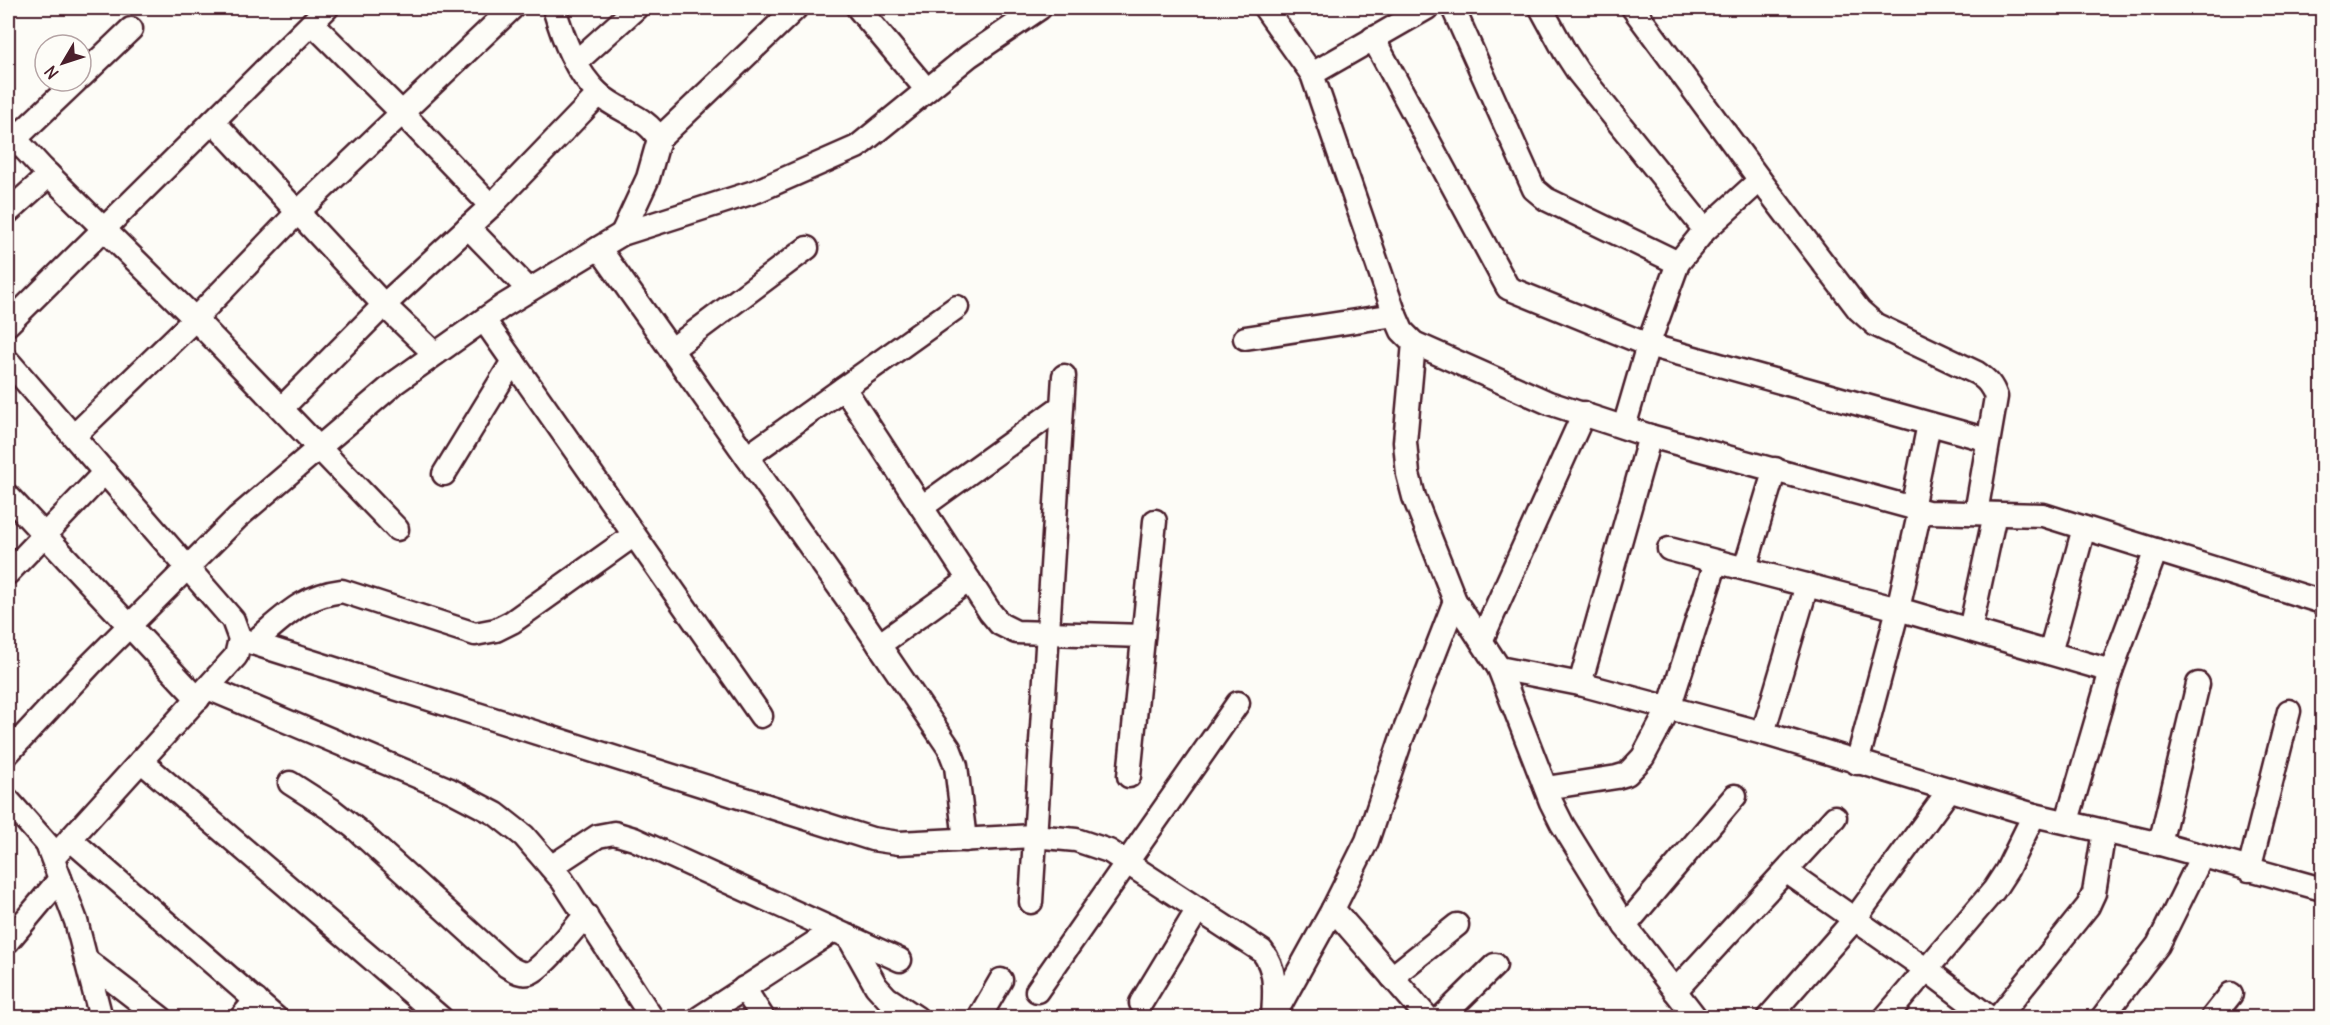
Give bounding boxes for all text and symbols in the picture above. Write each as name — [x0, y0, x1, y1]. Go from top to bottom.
north arrow — [33, 33, 93, 93]
text: N — [40, 62, 63, 83]

